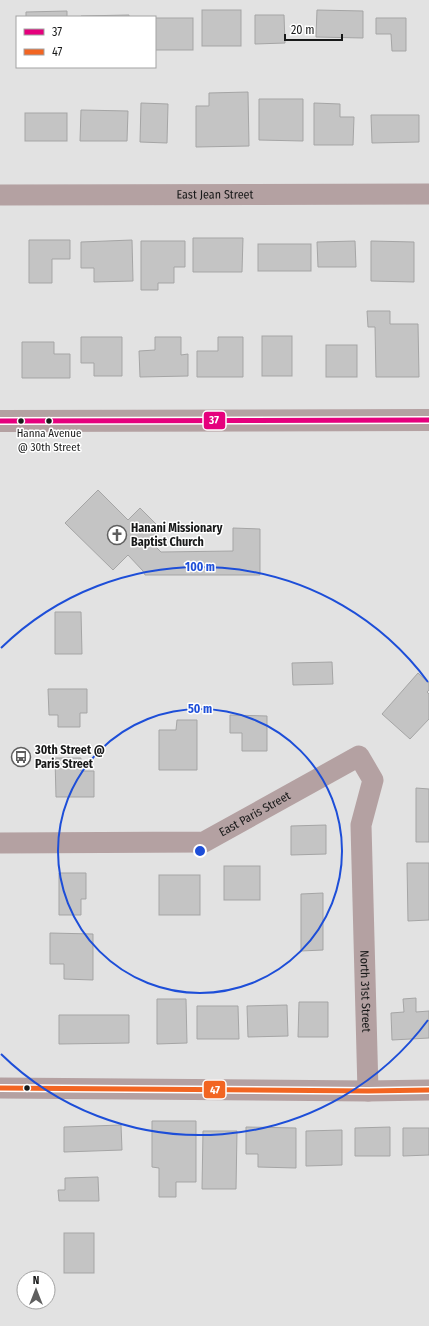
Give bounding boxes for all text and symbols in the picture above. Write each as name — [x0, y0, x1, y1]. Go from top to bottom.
legend — [16, 16, 156, 68]
scale bar — [285, 16, 342, 42]
text: 20 m — [291, 23, 315, 37]
text: 37 — [52, 25, 62, 39]
text: 47 — [52, 45, 63, 59]
street label: East Jean Street — [177, 187, 254, 202]
line badge: 37 — [203, 411, 226, 430]
text: 37 — [208, 414, 219, 427]
unlabelled marker — [16, 416, 26, 426]
marker: Hanna Avenue @ 30th Street — [44, 416, 54, 426]
place label: Hanna Avenue @ 30th Street — [17, 427, 81, 454]
place label: Hanani Missionary Baptist Church — [131, 521, 223, 549]
church icon: Hanani Missionary Baptist Church — [106, 524, 128, 546]
text: 100 m — [185, 560, 215, 574]
text: 50 m — [188, 702, 212, 716]
place label: 30th Street @ Paris Street — [34, 743, 105, 771]
bus stop icon: 30th Street @ Paris Street — [10, 746, 32, 768]
street label: East Paris Street — [217, 788, 293, 839]
centre of rings — [193, 844, 207, 858]
street label: North 31st Street — [357, 950, 373, 1033]
line badge: 47 — [203, 1080, 226, 1099]
unlabelled marker — [22, 1083, 32, 1093]
text: 47 — [210, 1084, 220, 1097]
north arrow — [16, 1270, 56, 1310]
text: N — [33, 1274, 39, 1287]

